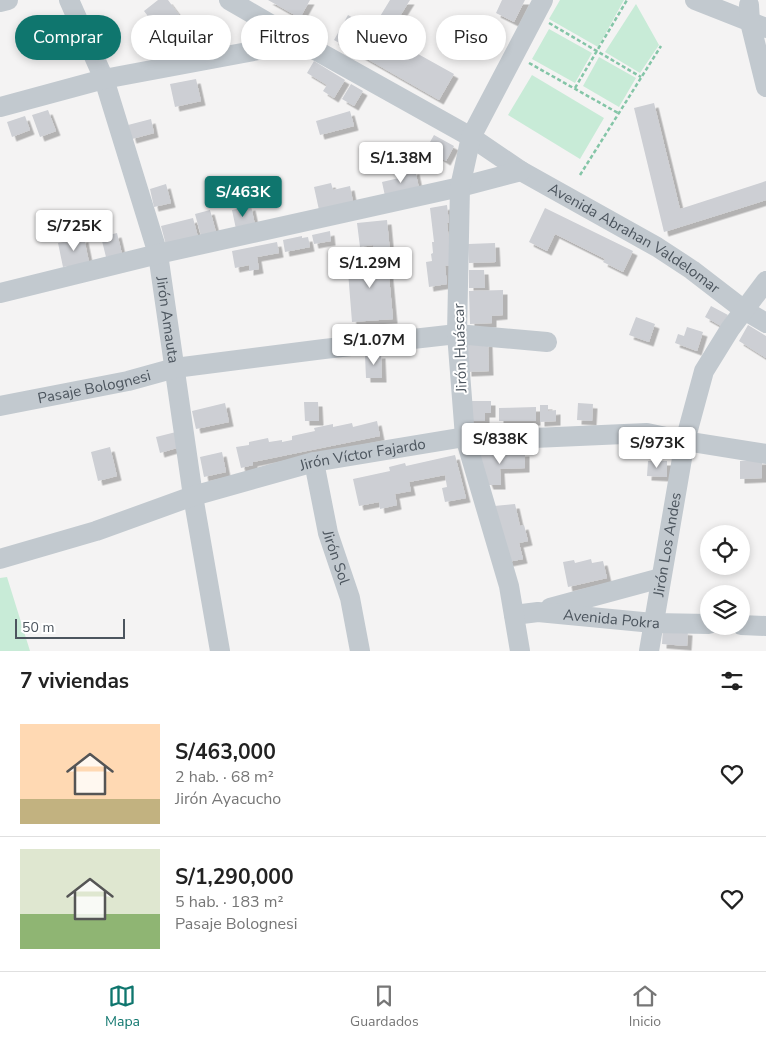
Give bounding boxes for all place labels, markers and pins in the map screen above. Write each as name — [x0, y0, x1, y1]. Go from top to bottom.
pin: S/1.38M — [355, 142, 447, 184]
pin: S/463K — [202, 176, 284, 218]
pin: S/725K — [33, 210, 115, 252]
pin: S/1.29M — [324, 246, 416, 289]
pin: S/1.07M — [328, 324, 420, 366]
pin: S/838K — [459, 422, 541, 465]
pin: S/973K — [616, 426, 698, 469]

